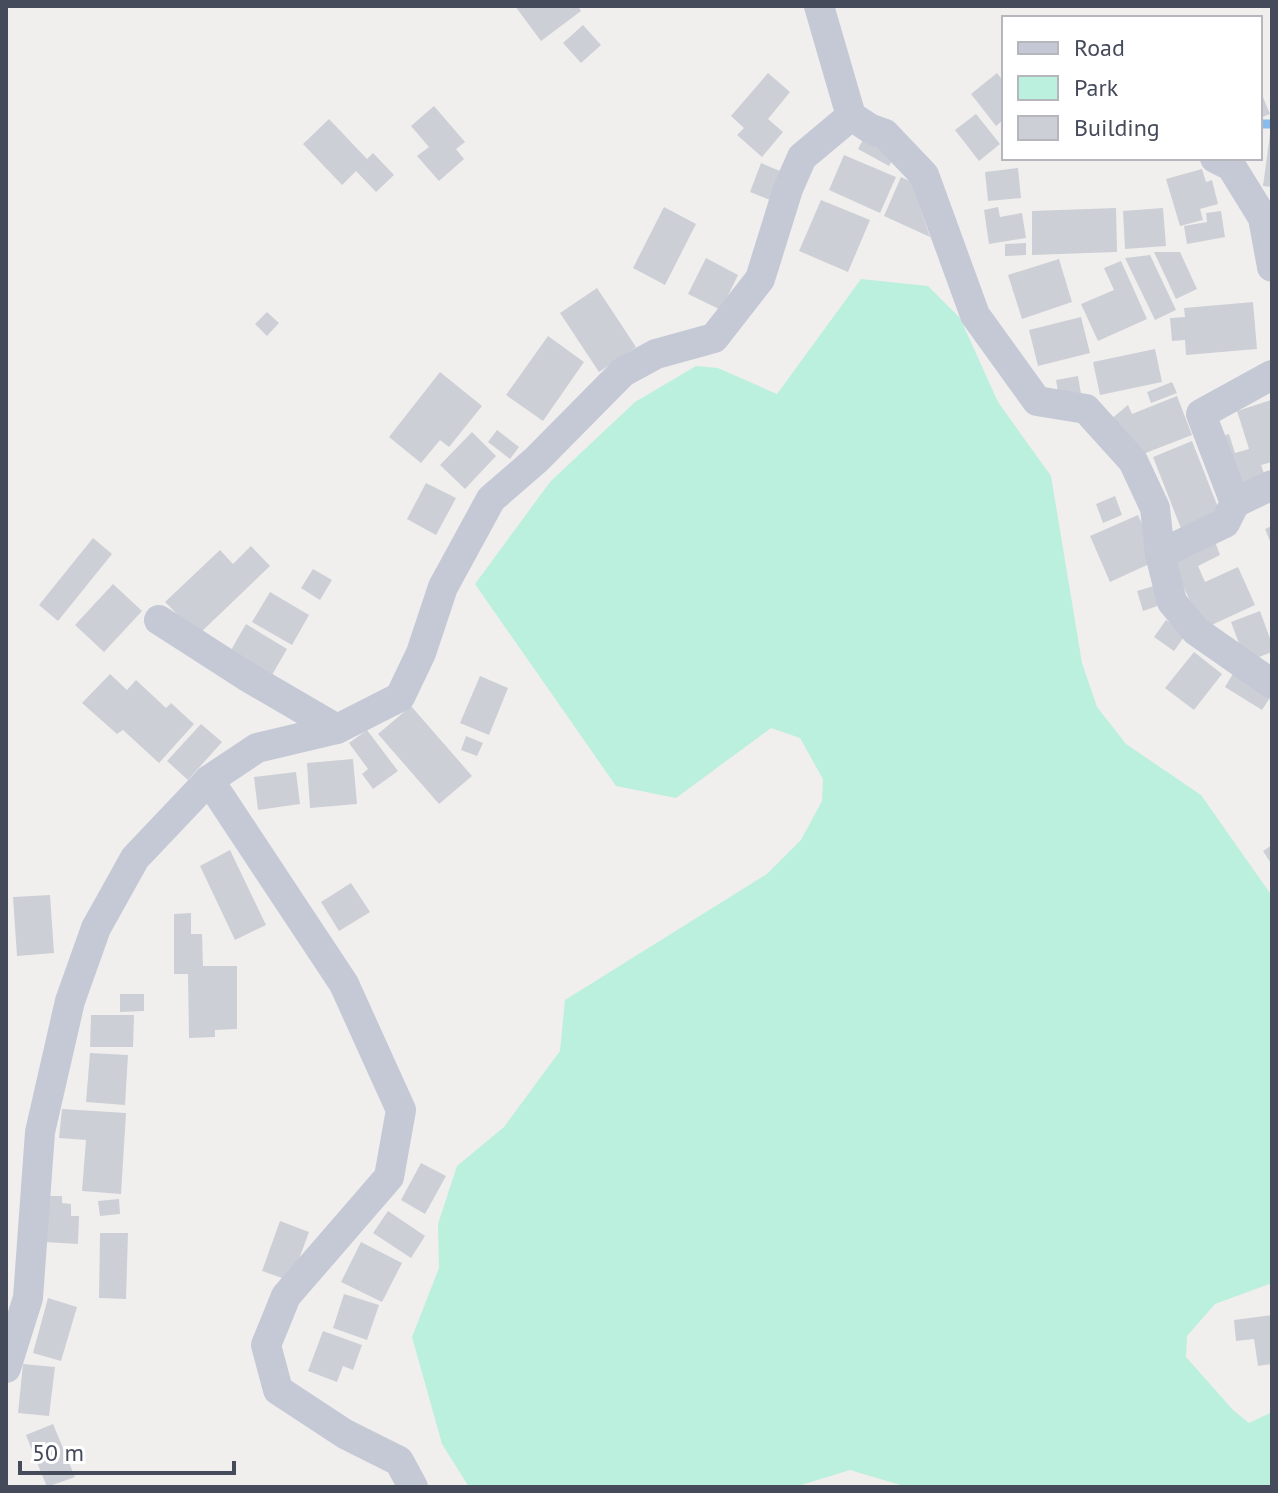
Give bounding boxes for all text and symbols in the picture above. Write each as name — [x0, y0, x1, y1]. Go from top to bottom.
legend — [1002, 16, 1262, 160]
text: Road — [1074, 32, 1125, 63]
text: Park — [1074, 72, 1119, 103]
text: Building — [1074, 112, 1160, 143]
scale bar — [20, 1425, 234, 1475]
text: 50 m — [32, 1437, 84, 1468]

